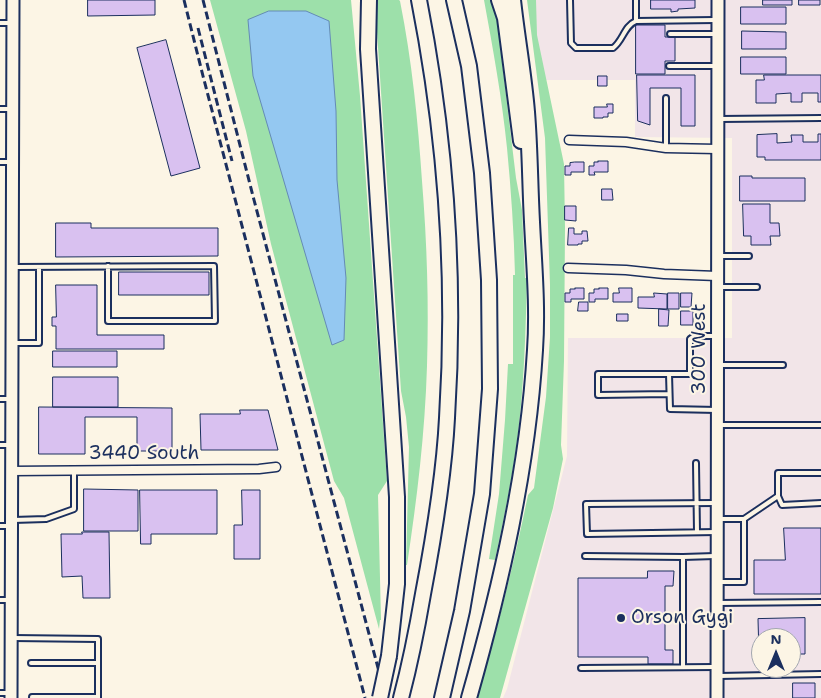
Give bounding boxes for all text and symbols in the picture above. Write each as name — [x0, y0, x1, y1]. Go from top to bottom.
street label: 300 West — [689, 303, 711, 395]
street label: 3440 South — [89, 443, 199, 465]
place label: Orson Gygi — [631, 607, 734, 629]
marker: Orson Gygi — [615, 612, 627, 624]
north arrow — [751, 628, 801, 678]
text: N — [770, 630, 782, 648]

